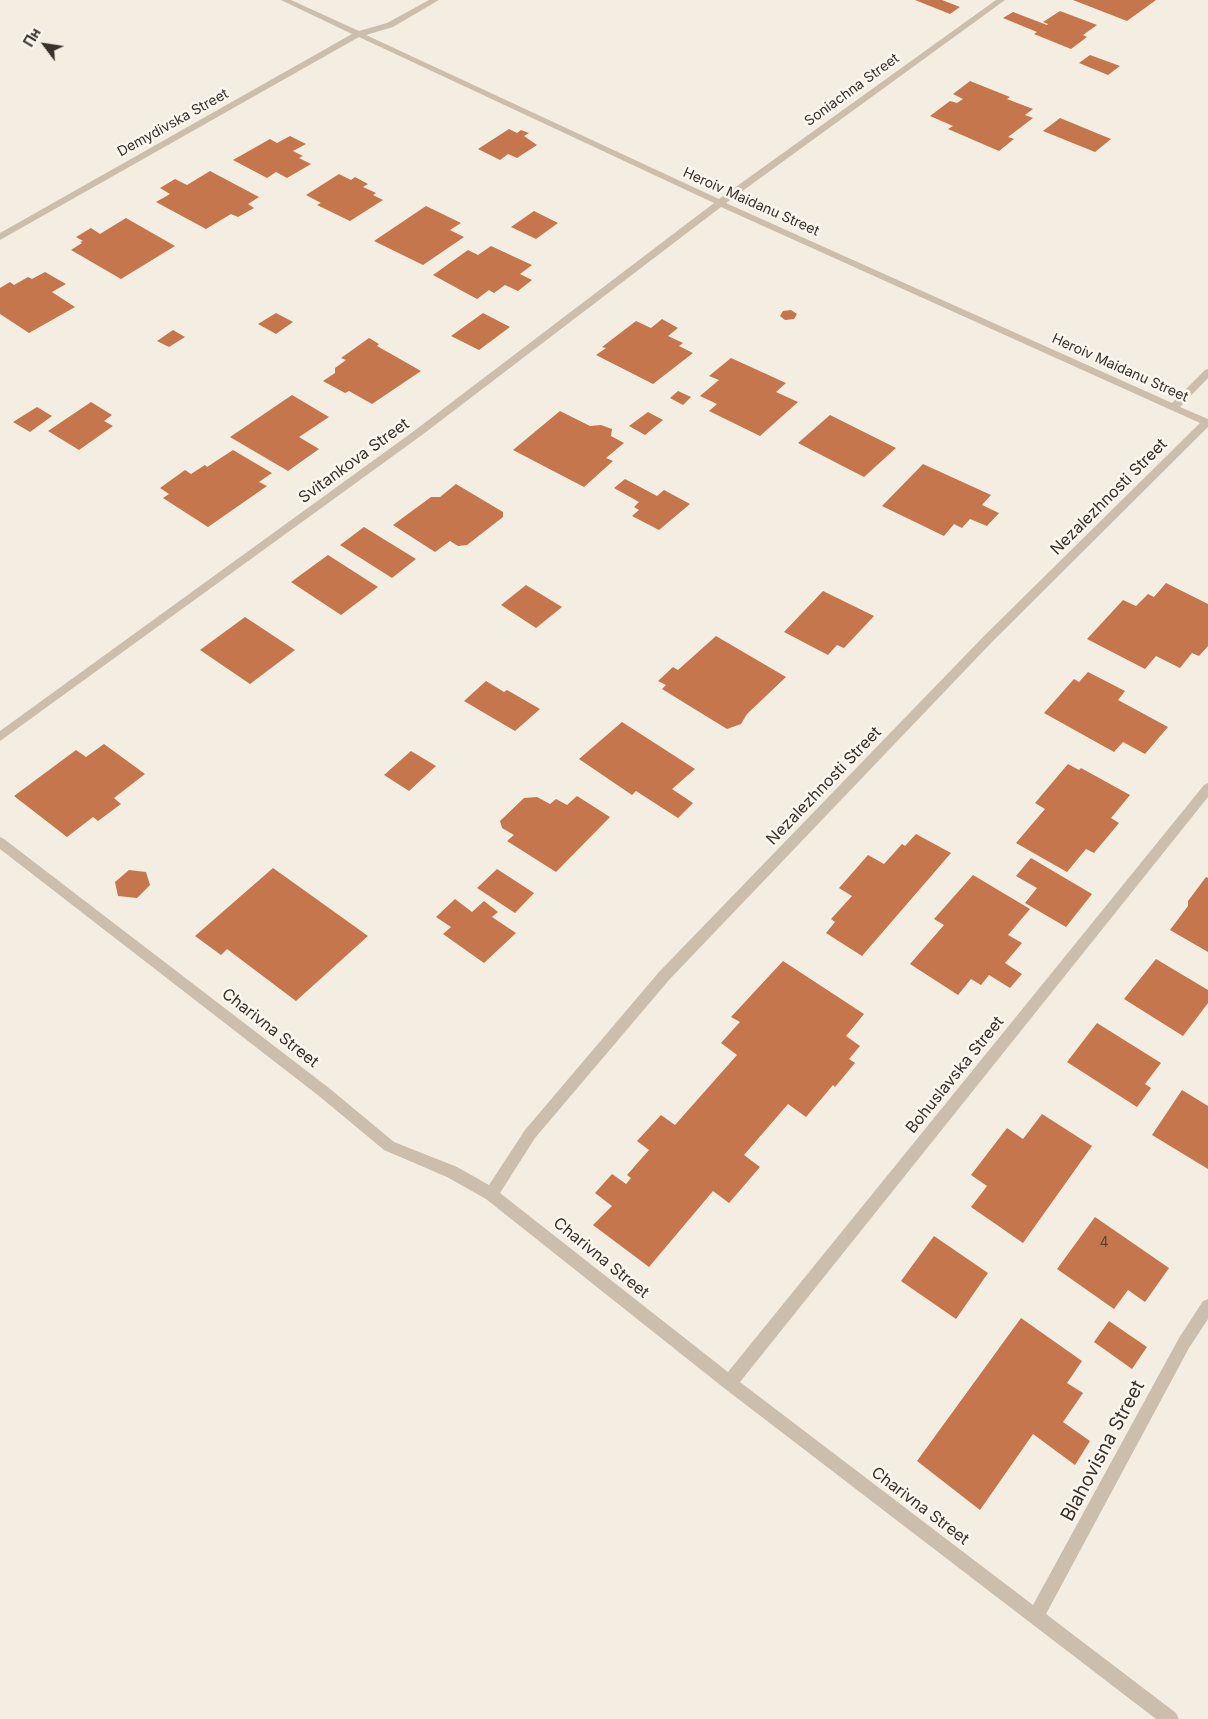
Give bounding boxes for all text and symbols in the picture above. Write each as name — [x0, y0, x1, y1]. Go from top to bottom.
north arrow — [20, 20, 70, 70]
text: Пн — [19, 24, 44, 50]
street label: Soniachna Street — [801, 50, 903, 130]
street label: Demydivska Street — [115, 86, 231, 160]
street label: Heroiv Maidanu Street — [680, 164, 822, 240]
street label: Heroiv Maidanu Street — [1049, 330, 1191, 406]
street label: Svitankova Street — [295, 414, 413, 508]
street label: Nezalezhnosti Street — [1047, 435, 1171, 559]
street label: Nezalezhnosti Street — [763, 723, 885, 849]
street label: Charivna Street — [218, 984, 322, 1072]
street label: Bohuslavska Street — [902, 1013, 1008, 1137]
street label: Charivna Street — [549, 1214, 653, 1302]
house number: 4 — [1099, 1235, 1109, 1251]
street label: Blahovisna Street — [1056, 1377, 1150, 1525]
street label: Charivna Street — [867, 1463, 973, 1549]

